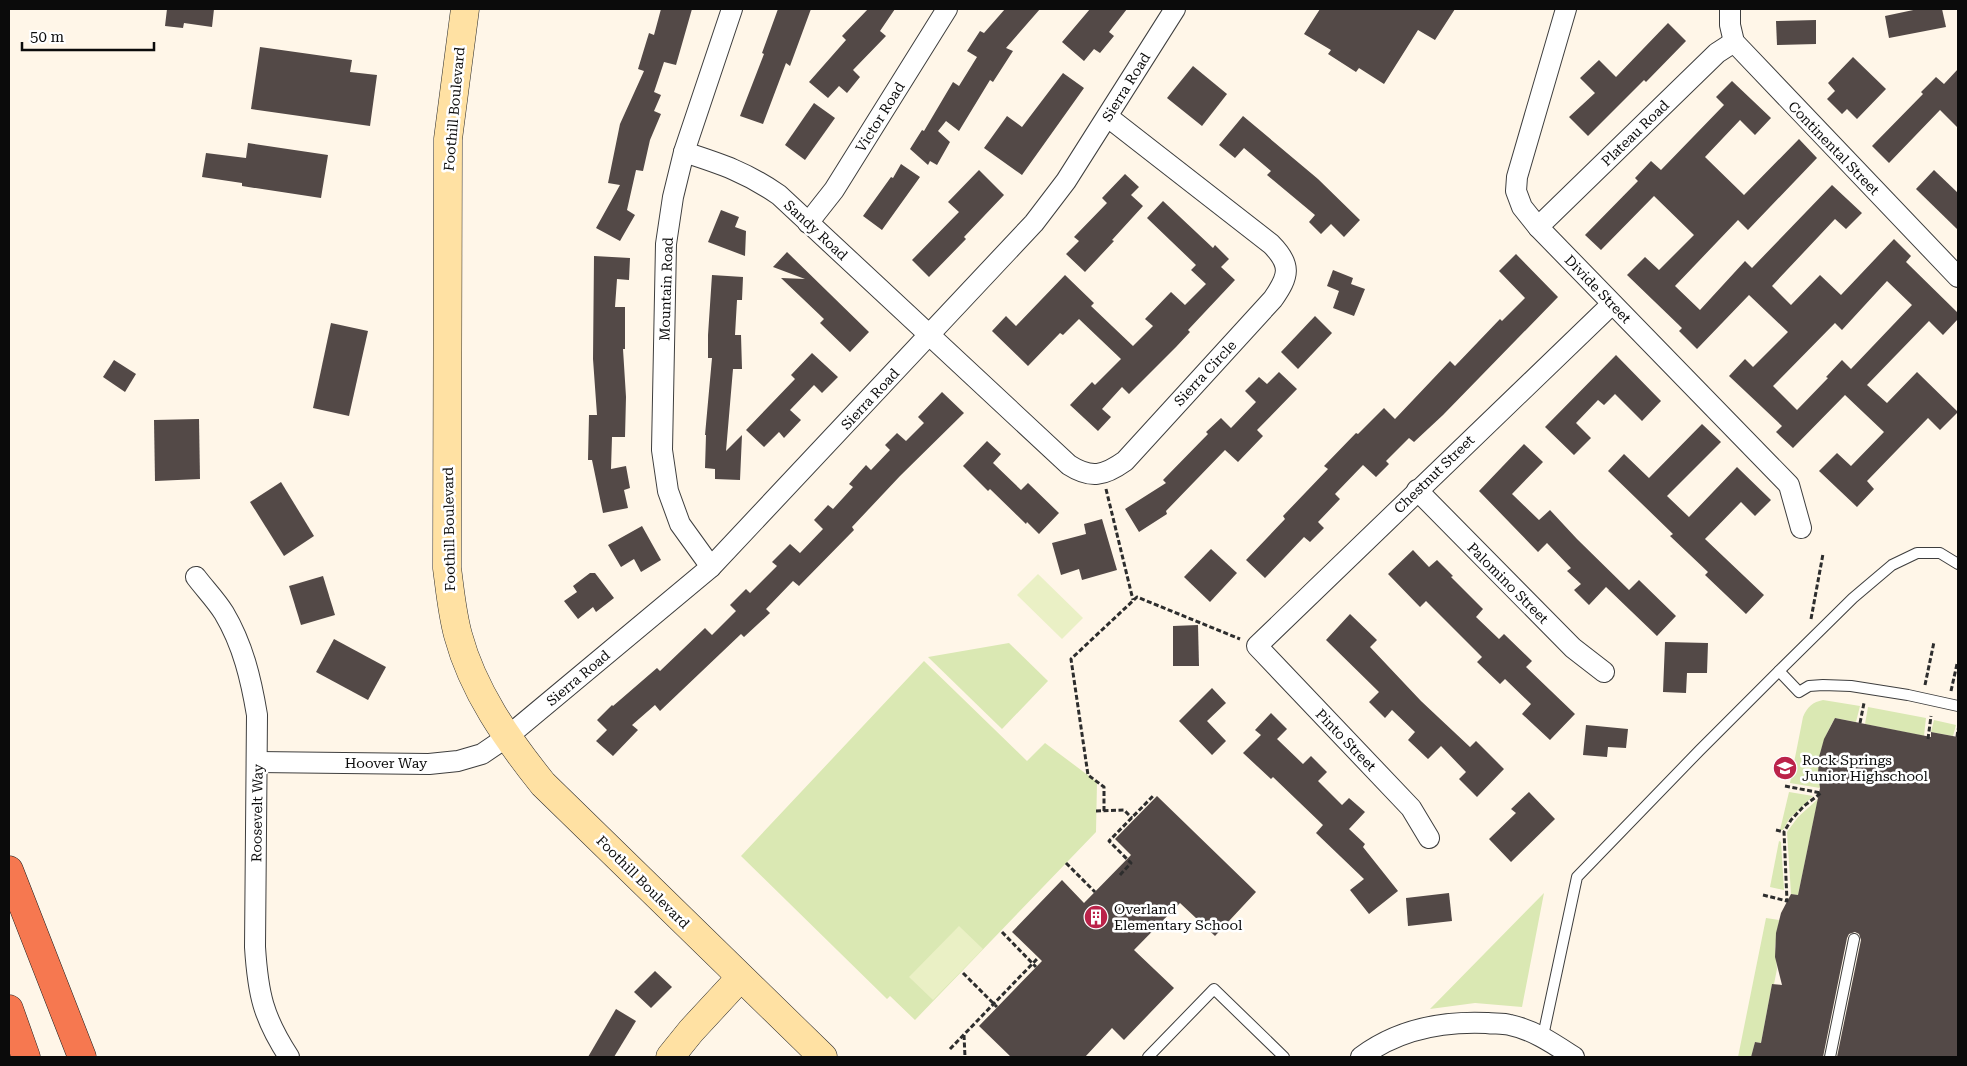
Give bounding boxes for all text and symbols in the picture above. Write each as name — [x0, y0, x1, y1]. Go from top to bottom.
scale bar — [22, 20, 155, 52]
text: 50 m — [30, 28, 65, 46]
street label: Foothill Boulevard — [441, 46, 467, 172]
street label: Sierra Road — [1099, 50, 1153, 124]
street label: Victor Road — [852, 79, 908, 155]
street label: Plateau Road — [1598, 97, 1672, 169]
street label: Continental Street — [1785, 98, 1883, 198]
street label: Sandy Road — [781, 197, 851, 263]
street label: Mountain Road — [656, 237, 676, 341]
street label: Divide Street — [1562, 252, 1634, 326]
street label: Sierra Circle — [1171, 337, 1240, 409]
street label: Sierra Road — [838, 365, 902, 433]
street label: Chestnut Street — [1391, 432, 1477, 516]
street label: Foothill Boulevard — [440, 467, 458, 591]
street label: Palomino Street — [1464, 539, 1552, 627]
street label: Sierra Road — [543, 647, 613, 709]
street label: Pinto Street — [1312, 706, 1380, 774]
place label: Rock Springs Junior Highschool — [1802, 752, 1929, 784]
street label: Hoover Way — [345, 755, 428, 771]
school or university icon: Rock Springs Junior Highschool — [1772, 755, 1798, 781]
street label: Roosevelt Way — [248, 763, 266, 862]
street label: Foothill Boulevard — [593, 832, 693, 932]
place label: Overland Elementary School — [1114, 901, 1243, 933]
building icon: Overland Elementary School — [1083, 904, 1109, 930]

